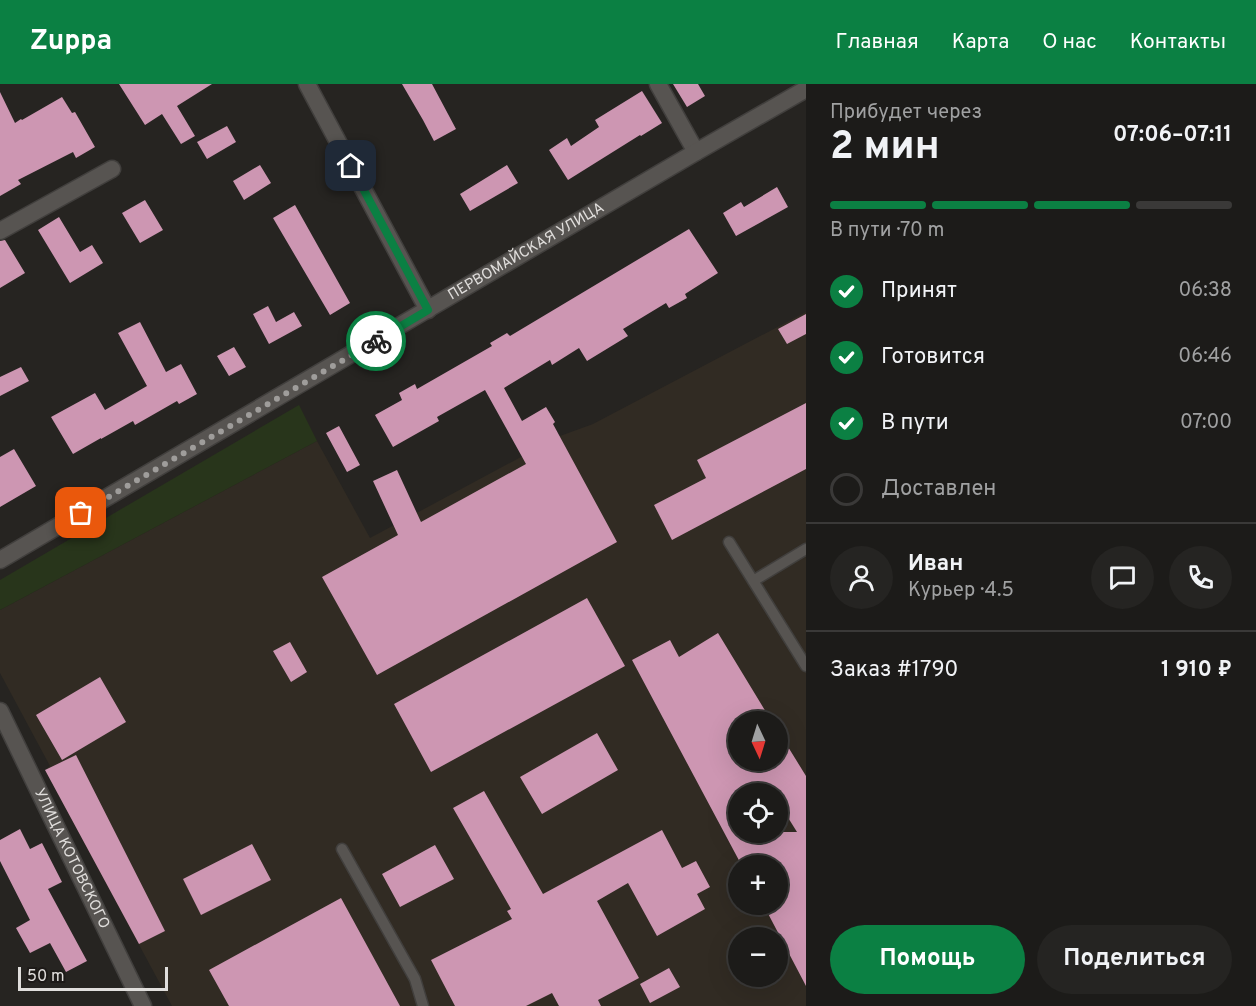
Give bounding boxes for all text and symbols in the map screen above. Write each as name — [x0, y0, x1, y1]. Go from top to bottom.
text: Zuppa — [30, 24, 112, 60]
text: Главная — [835, 29, 919, 56]
text: Карта — [952, 29, 1009, 56]
text: О нас — [1042, 29, 1097, 56]
text: Контакты — [1130, 29, 1226, 56]
text: Прибудет через — [830, 100, 982, 126]
text: 07:06–07:11 — [1113, 122, 1232, 149]
text: 2 мин — [830, 124, 940, 173]
pin — [325, 140, 376, 191]
icon: home — [334, 149, 367, 182]
street label: ПЕРВОМАЙСКАЯ УЛИЦА — [445, 198, 608, 305]
text: В пути · 70 m — [830, 218, 944, 244]
icon: check — [830, 275, 863, 308]
text: Принят — [881, 278, 957, 305]
text: 06:38 — [1178, 278, 1232, 304]
courier — [346, 311, 406, 371]
icon: bike — [360, 325, 393, 358]
icon: check — [830, 341, 863, 374]
text: Готовится — [881, 344, 985, 371]
text: 06:46 — [1178, 344, 1232, 370]
icon: check — [830, 407, 863, 440]
text: В пути — [881, 410, 949, 437]
text: 07:00 — [1180, 410, 1232, 436]
text: Доставлен — [881, 476, 996, 503]
pin — [55, 487, 106, 538]
icon: bag — [64, 496, 97, 529]
button: person — [830, 546, 893, 609]
button: chat — [1091, 546, 1154, 609]
button: phone — [1169, 546, 1232, 609]
text: Иван — [908, 551, 963, 578]
text: Курьер · 4.5 — [908, 578, 1014, 604]
text: Заказ #1790 — [830, 657, 958, 684]
text: 1 910 ₽ — [1161, 657, 1232, 684]
north arrow — [728, 711, 788, 771]
map controls — [728, 711, 788, 987]
button: locate — [728, 783, 788, 843]
street label: УЛИЦА КОТОВСКОГО — [29, 785, 114, 932]
button: + — [728, 855, 788, 915]
button: Помощь — [830, 925, 1025, 994]
button: Поделиться — [1037, 925, 1232, 994]
button: − — [728, 927, 788, 987]
scale bar — [18, 964, 168, 992]
text: 50 m — [27, 967, 65, 987]

